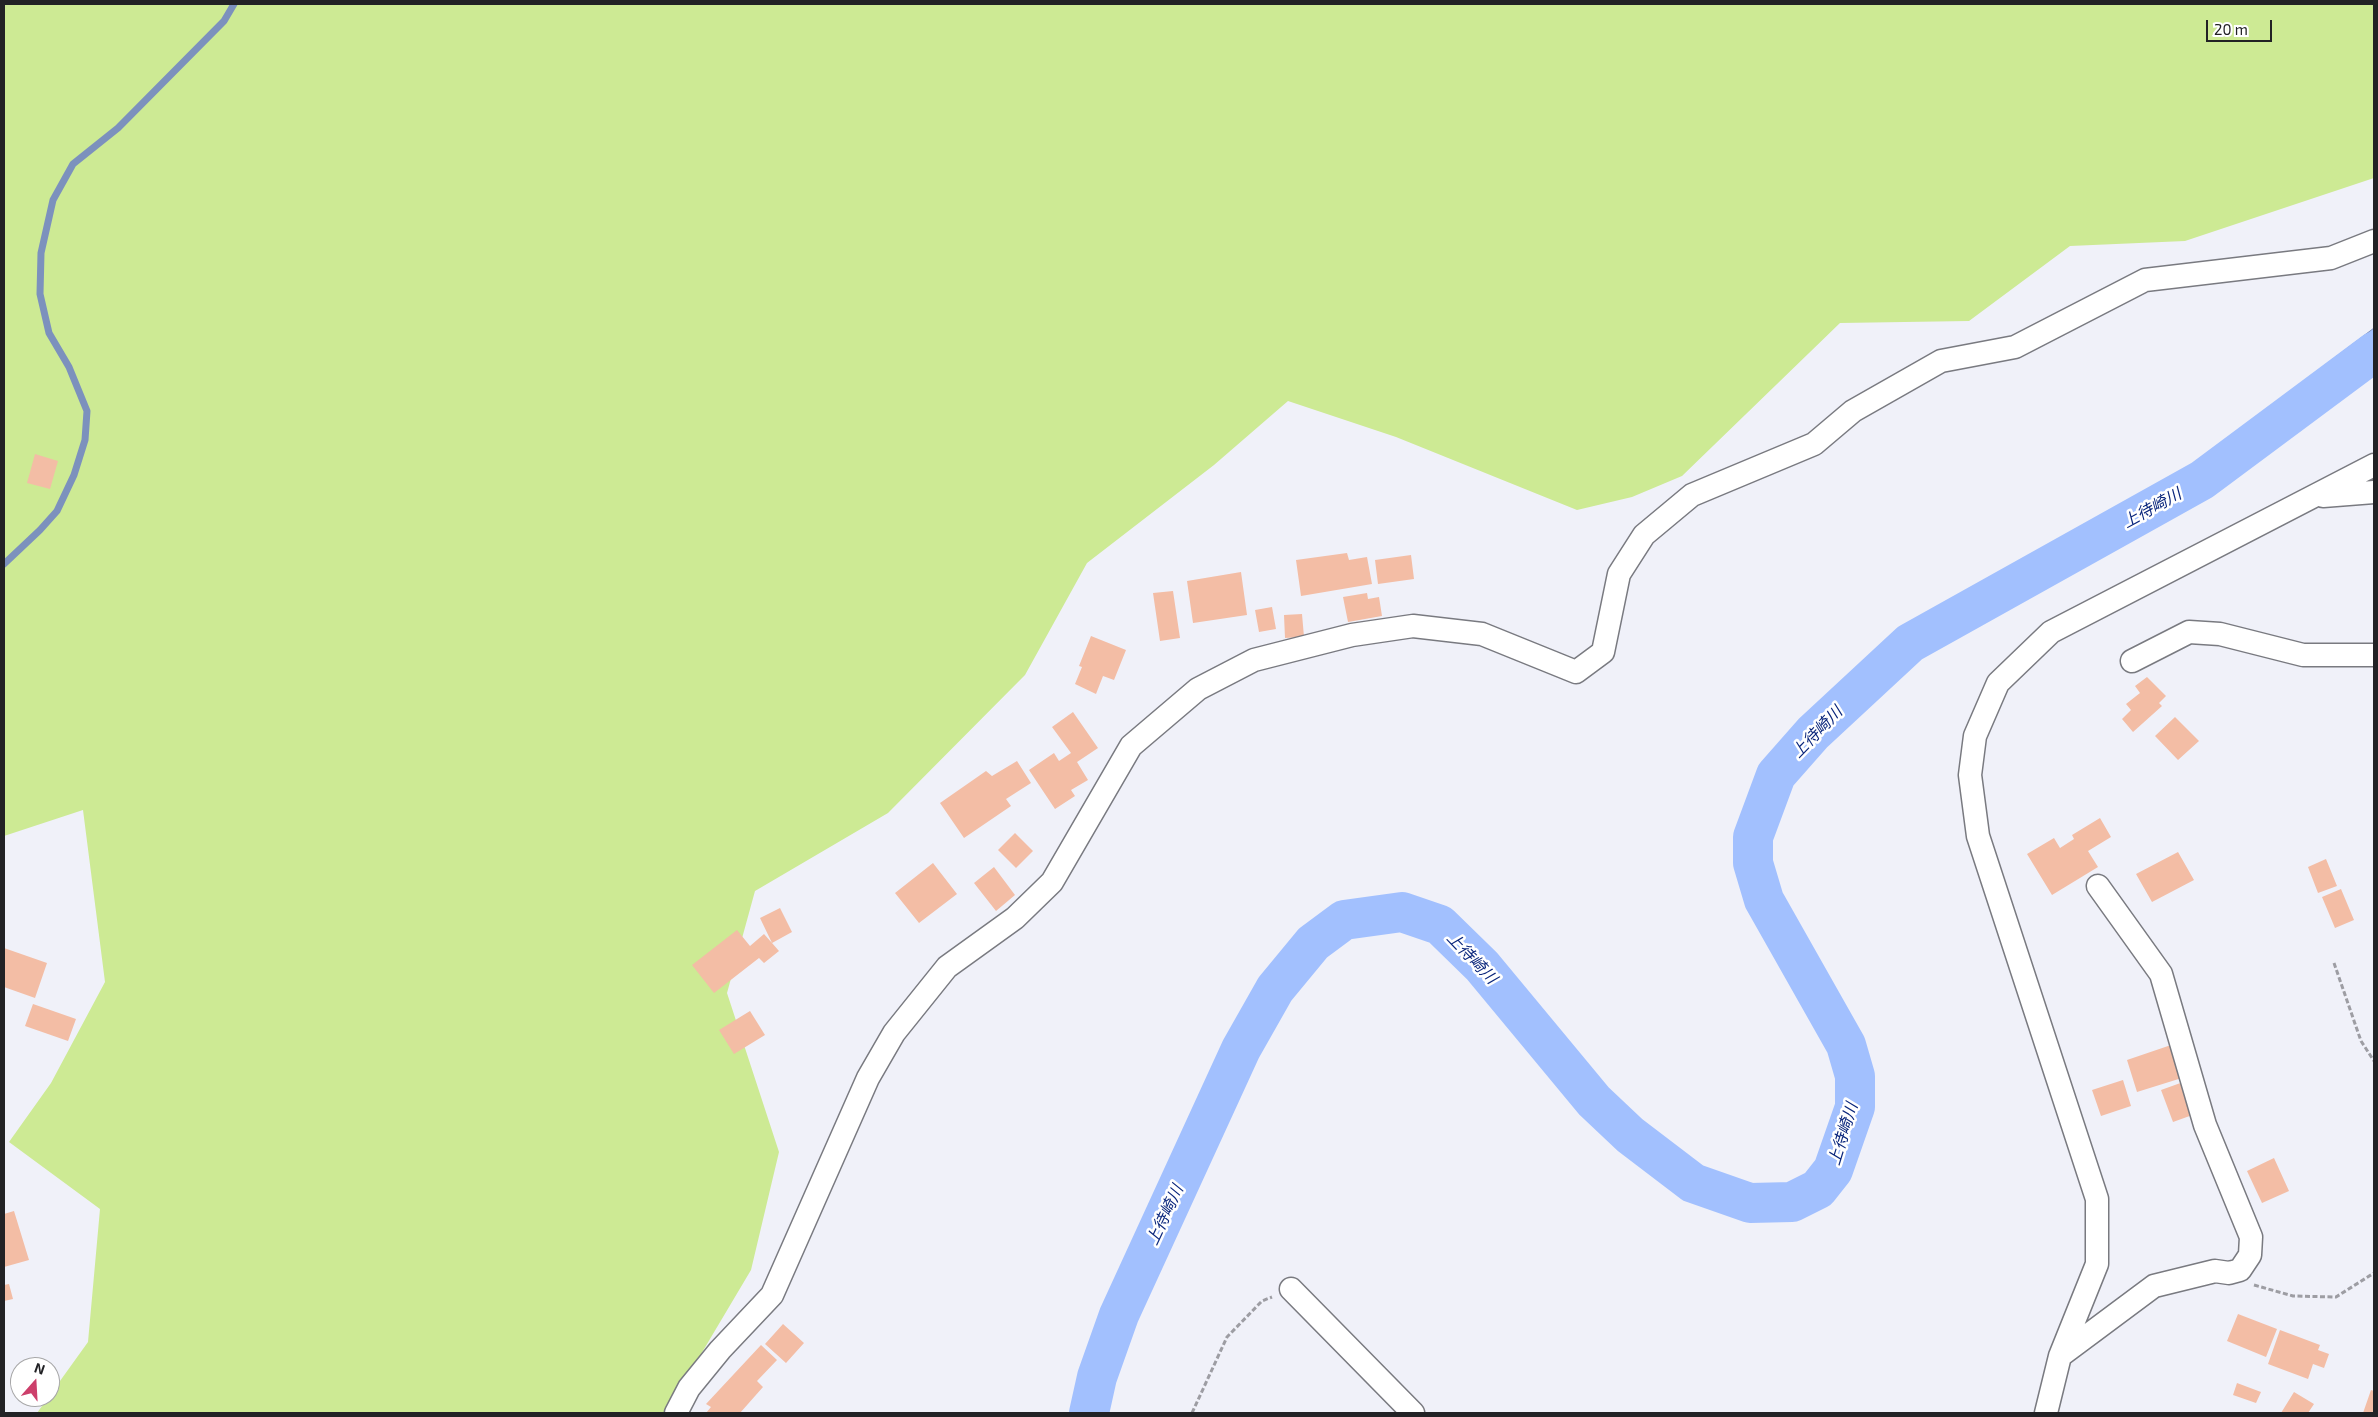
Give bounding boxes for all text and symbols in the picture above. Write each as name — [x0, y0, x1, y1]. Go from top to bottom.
scale bar — [2208, 10, 2274, 42]
text: 20 m — [2214, 20, 2248, 38]
water label: 上待崎川 — [2119, 484, 2185, 532]
water label: 上待崎川 — [1788, 702, 1846, 762]
water label: 上待崎川 — [1443, 928, 1501, 988]
water label: 上待崎川 — [1824, 1101, 1862, 1167]
water label: 上待崎川 — [1143, 1182, 1187, 1248]
north arrow — [10, 1357, 60, 1407]
text: N — [32, 1359, 47, 1378]

